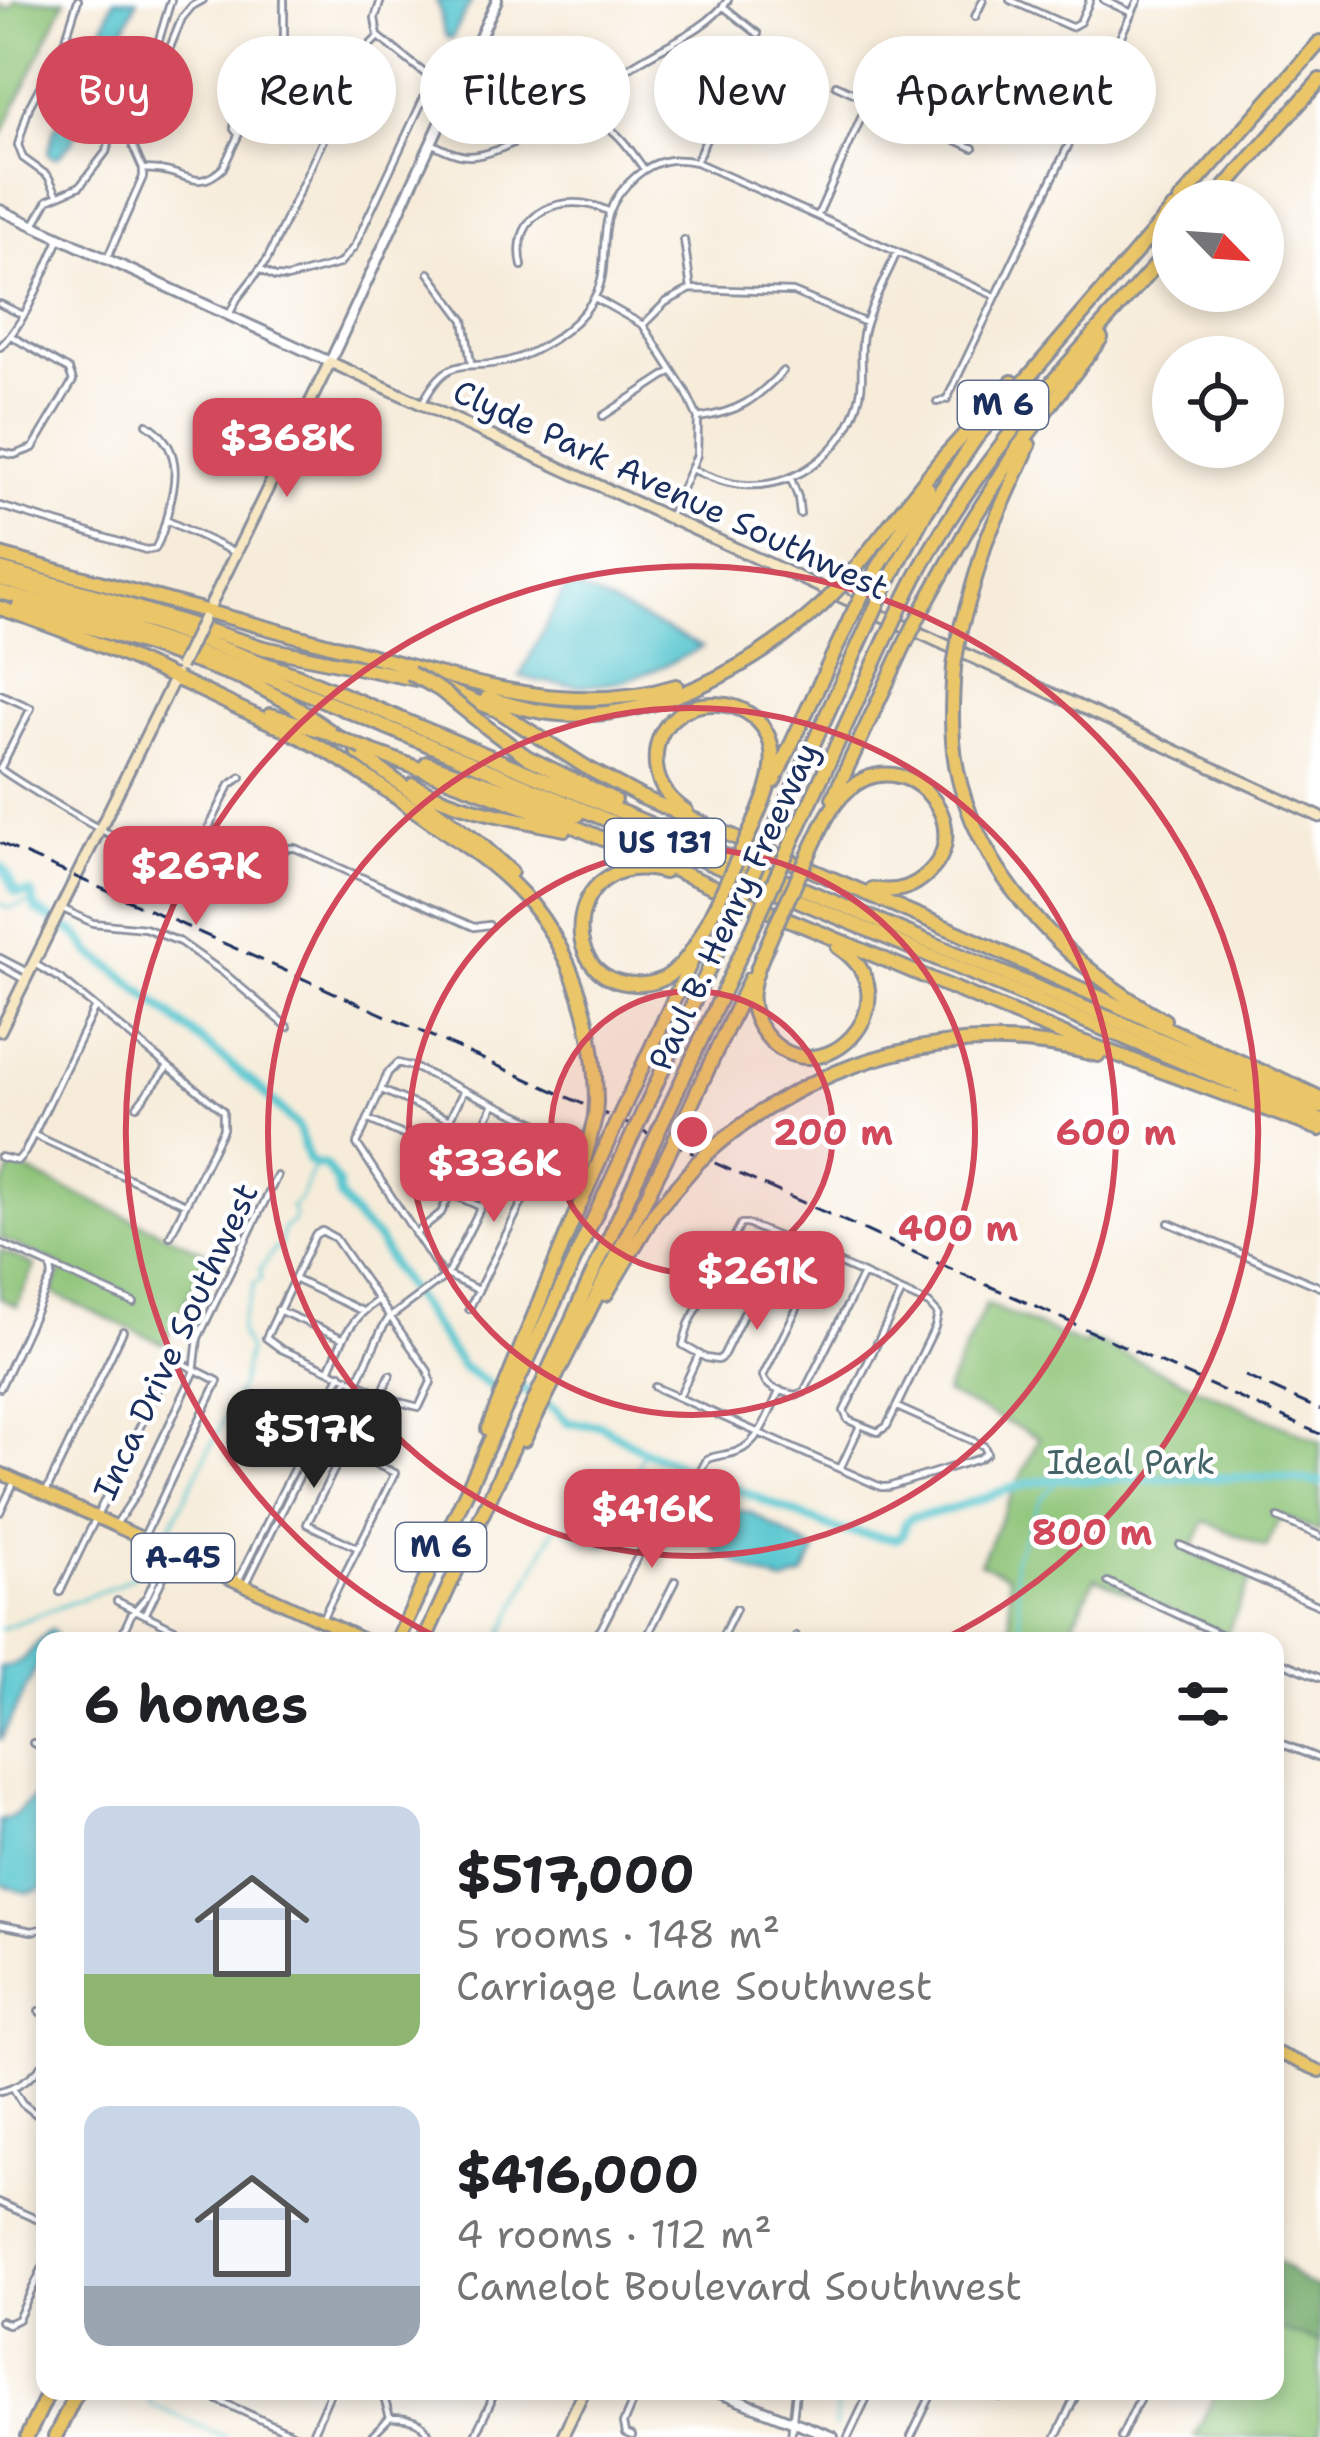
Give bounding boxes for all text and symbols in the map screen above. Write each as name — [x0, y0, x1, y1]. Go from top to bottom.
chip: Buy — [36, 36, 193, 144]
chip: Rent — [217, 36, 396, 144]
chip: Filters — [420, 36, 630, 144]
chip: New — [654, 36, 829, 144]
chip: Apartment — [853, 36, 1156, 144]
north arrow — [1152, 180, 1284, 312]
map controls — [1152, 180, 1284, 468]
button: locate — [1152, 336, 1284, 468]
street label: Clyde Park Avenue Southwest — [446, 369, 896, 610]
road number: M 6 — [958, 381, 1048, 429]
pin: $368K — [203, 398, 371, 500]
text: $368K — [220, 411, 354, 463]
street label: Paul B. Henry Freeway — [638, 735, 829, 1078]
road number: US 131 — [605, 819, 725, 867]
pin: $267K — [112, 826, 280, 928]
text: $267K — [130, 839, 262, 891]
text: 200 m — [773, 1108, 893, 1157]
text: 600 m — [1056, 1108, 1176, 1157]
centre of rings — [671, 1111, 713, 1153]
pin: $336K — [410, 1123, 578, 1225]
text: $336K — [427, 1136, 561, 1188]
street label: Inca Drive Southwest — [82, 1176, 269, 1507]
text: 400 m — [898, 1204, 1019, 1253]
pin: $261K — [673, 1231, 841, 1333]
text: $261K — [696, 1244, 818, 1296]
pin: $517K — [230, 1389, 398, 1491]
text: $517K — [254, 1402, 374, 1454]
park label: Ideal Park — [1047, 1440, 1215, 1485]
pin: $416K — [568, 1469, 736, 1571]
text: $416K — [591, 1482, 713, 1534]
text: 800 m — [1032, 1508, 1152, 1557]
road number: M 6 — [396, 1523, 486, 1571]
road number: A-45 — [132, 1534, 234, 1582]
text: 6 homes — [84, 1670, 308, 1738]
icon: filters — [1170, 1671, 1236, 1737]
text: $517,000 — [456, 1840, 695, 1908]
icon: home — [180, 1854, 324, 1998]
text: 5 rooms · 148 m² — [456, 1908, 780, 1960]
text: Carriage Lane Southwest — [456, 1960, 933, 2012]
text: $416,000 — [456, 2140, 699, 2208]
icon: home — [180, 2154, 324, 2298]
text: 4 rooms · 112 m² — [456, 2208, 772, 2260]
text: Camelot Boulevard Southwest — [456, 2260, 1022, 2312]

